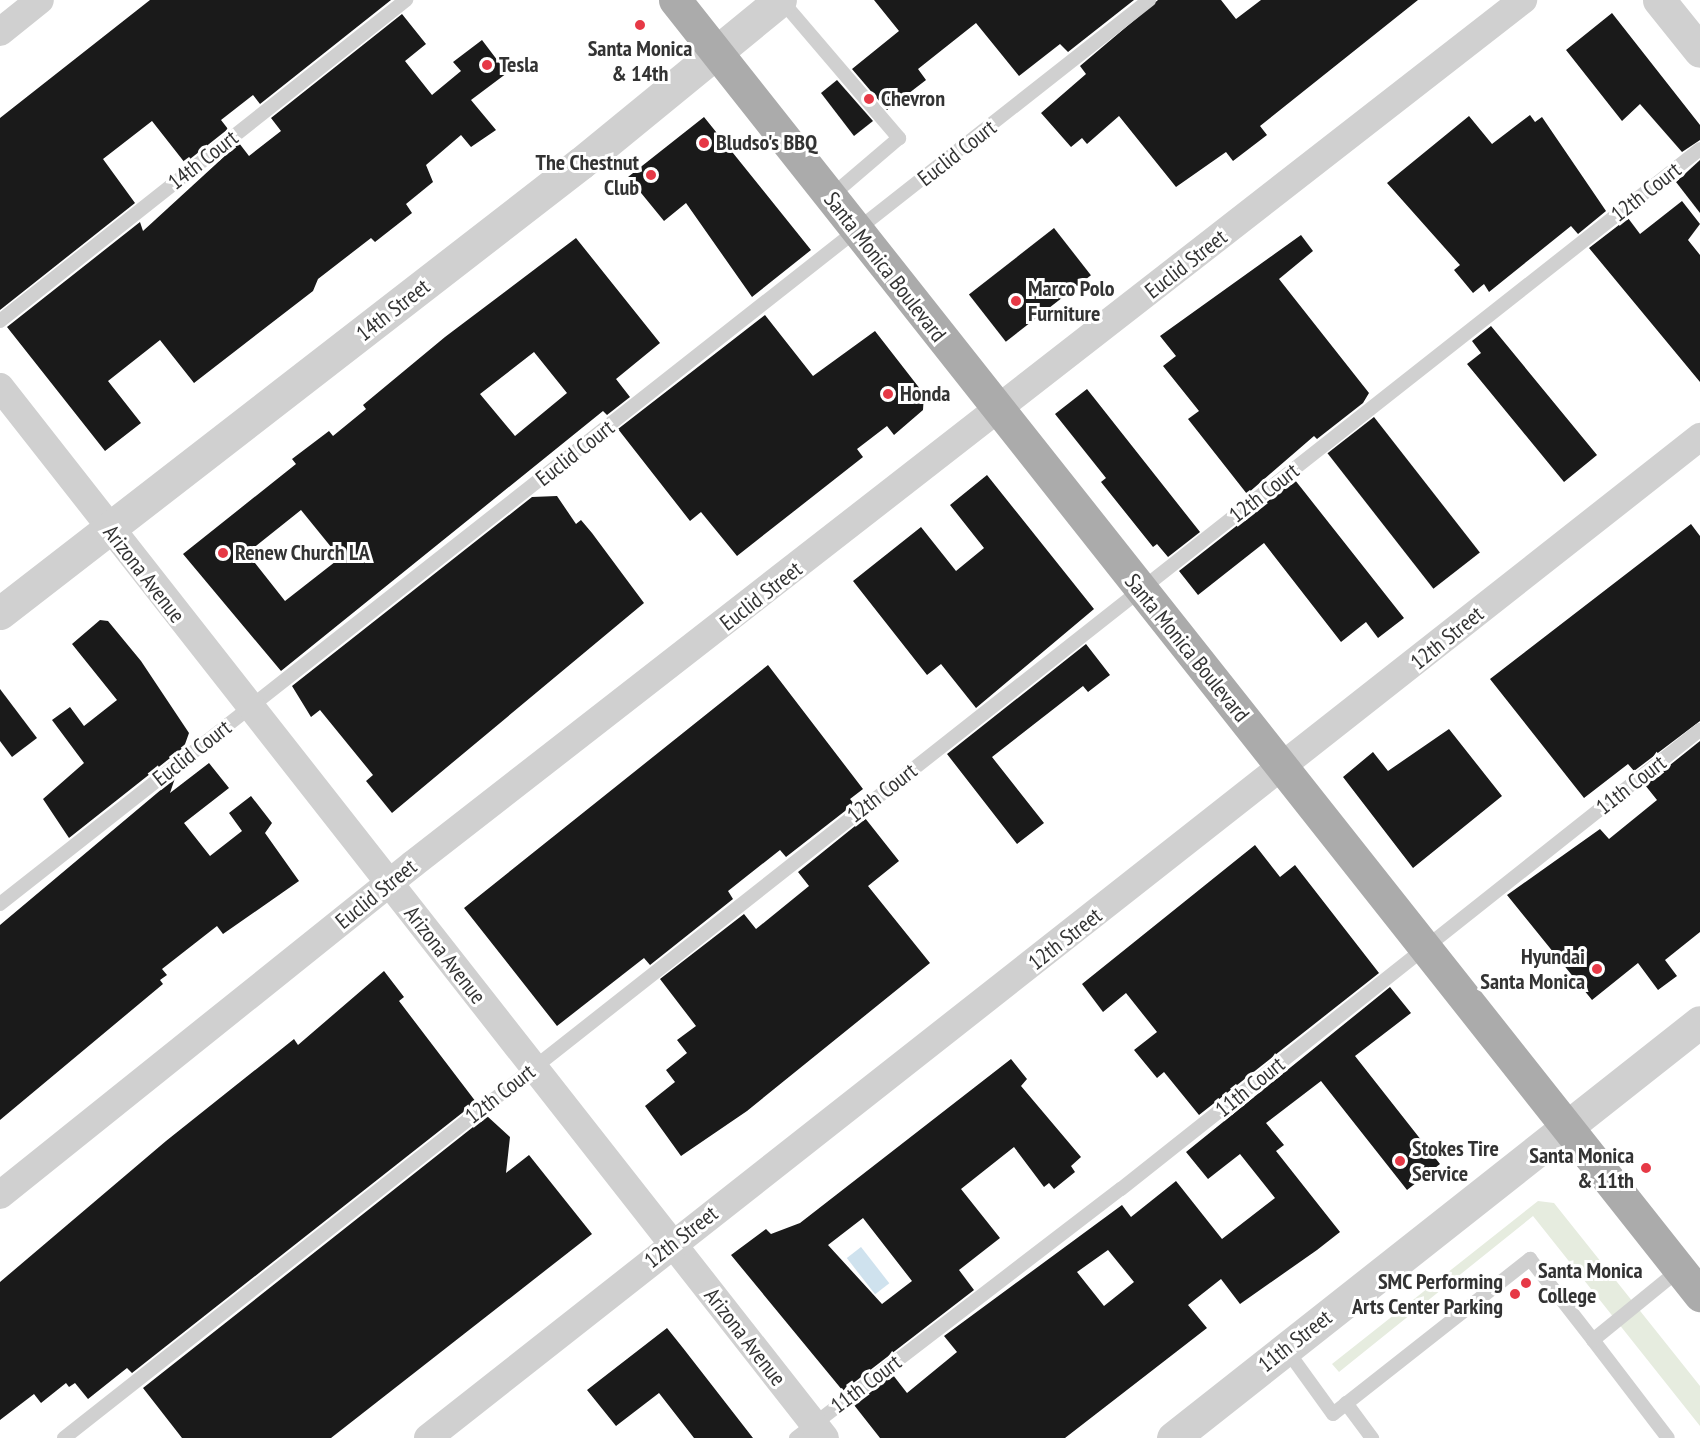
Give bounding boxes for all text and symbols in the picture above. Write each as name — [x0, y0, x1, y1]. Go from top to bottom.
marker: Santa Monica & 14th — [633, 18, 647, 32]
place label: Santa Monica & 14th — [588, 35, 692, 86]
place label: Tesla — [499, 52, 539, 78]
marker: Tesla — [480, 58, 494, 72]
place label: Chevron — [881, 86, 945, 112]
marker: Chevron — [862, 92, 876, 106]
street label: Euclid Court — [913, 114, 1001, 192]
street label: 14th Court — [163, 125, 243, 195]
place label: Bludso's BBQ — [716, 130, 817, 156]
marker: Bludso's BBQ — [697, 136, 711, 150]
place label: The Chestnut Club — [535, 149, 639, 200]
street label: 12th Court — [1606, 157, 1686, 227]
marker: The Chestnut Club — [644, 168, 658, 182]
street label: Santa Monica Boulevard — [818, 187, 952, 347]
street label: Euclid Street — [1140, 224, 1232, 304]
street label: 14th Street — [351, 273, 435, 347]
place label: Marco Polo Furniture — [1028, 275, 1115, 326]
marker: Marco Polo Furniture — [1009, 294, 1023, 308]
place label: Honda — [900, 381, 950, 407]
marker: Honda — [881, 387, 895, 401]
street label: Euclid Court — [531, 414, 619, 492]
street label: 12th Court — [1224, 458, 1304, 528]
street label: Arizona Avenue — [98, 520, 190, 628]
place label: Renew Church LA — [235, 540, 370, 566]
marker: Renew Church LA — [216, 546, 230, 560]
street label: Euclid Street — [715, 556, 807, 636]
street label: Santa Monica Boulevard — [1119, 569, 1255, 727]
street label: 12th Street — [1405, 601, 1489, 675]
street label: Euclid Court — [148, 714, 236, 792]
street label: 11th Court — [1591, 750, 1671, 820]
street label: 12th Court — [842, 758, 922, 828]
street label: Euclid Street — [330, 853, 422, 935]
street label: Arizona Avenue — [399, 901, 491, 1009]
street label: 12th Street — [1023, 902, 1107, 976]
place label: Hyundai Santa Monica — [1480, 943, 1585, 994]
marker: Hyundai Santa Monica — [1590, 962, 1604, 976]
street label: 11th Court — [1210, 1051, 1290, 1123]
street label: 12th Court — [460, 1059, 540, 1129]
place label: Stokes Tire Service — [1412, 1135, 1500, 1186]
place label: Santa Monica & 11th — [1529, 1142, 1634, 1194]
marker: Stokes Tire Service — [1393, 1154, 1407, 1168]
marker: Santa Monica & 11th — [1639, 1161, 1653, 1175]
street label: 12th Street — [639, 1200, 723, 1274]
place label: Santa Monica College — [1538, 1257, 1643, 1308]
place label: SMC Performing Arts Center Parking — [1352, 1268, 1503, 1320]
marker: Santa Monica College — [1519, 1276, 1533, 1290]
street label: Arizona Avenue — [699, 1283, 791, 1391]
marker: SMC Performing Arts Center Parking — [1508, 1287, 1522, 1301]
street label: 11th Street — [1253, 1304, 1337, 1378]
street label: 11th Court — [826, 1349, 906, 1419]

